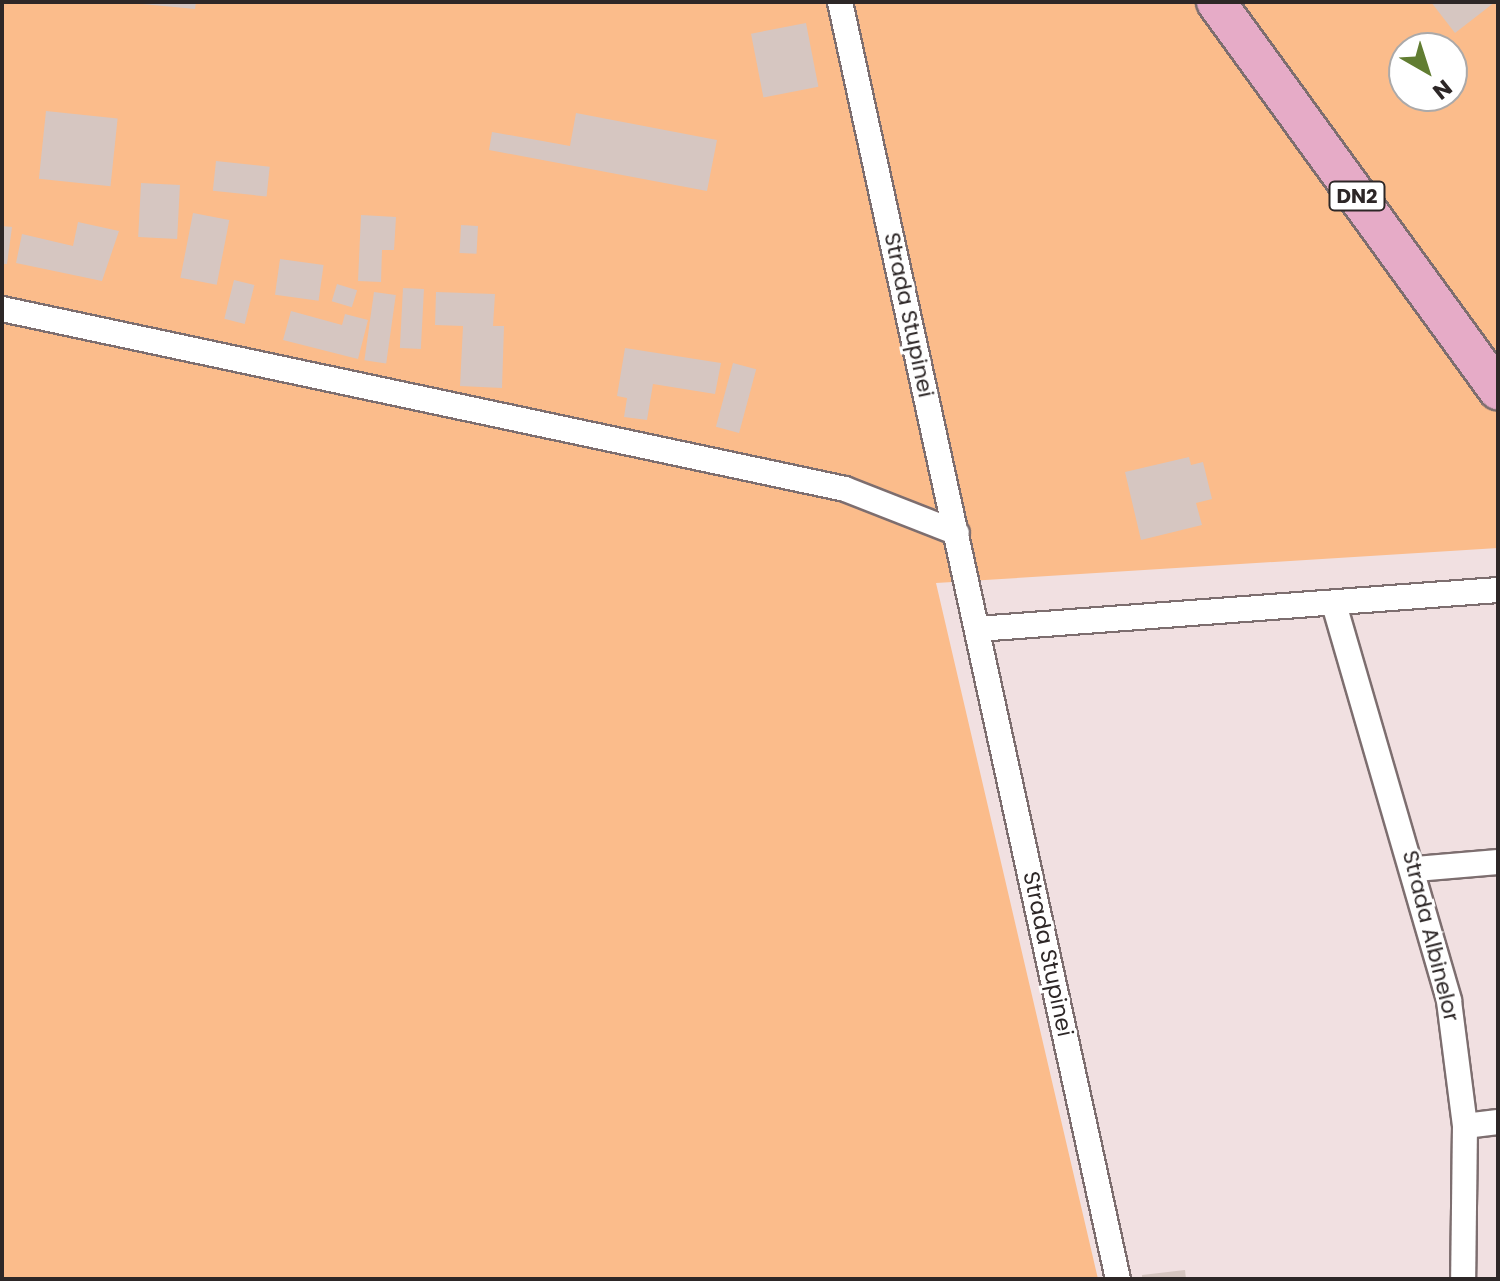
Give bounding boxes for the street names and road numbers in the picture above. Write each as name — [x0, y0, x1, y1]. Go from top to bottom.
road number: DN2 — [1327, 180, 1387, 212]
street label: Strada Stupinei — [879, 230, 939, 400]
street label: Strada Albinelor — [1397, 848, 1465, 1024]
street label: Strada Stupinei — [1018, 869, 1078, 1039]

